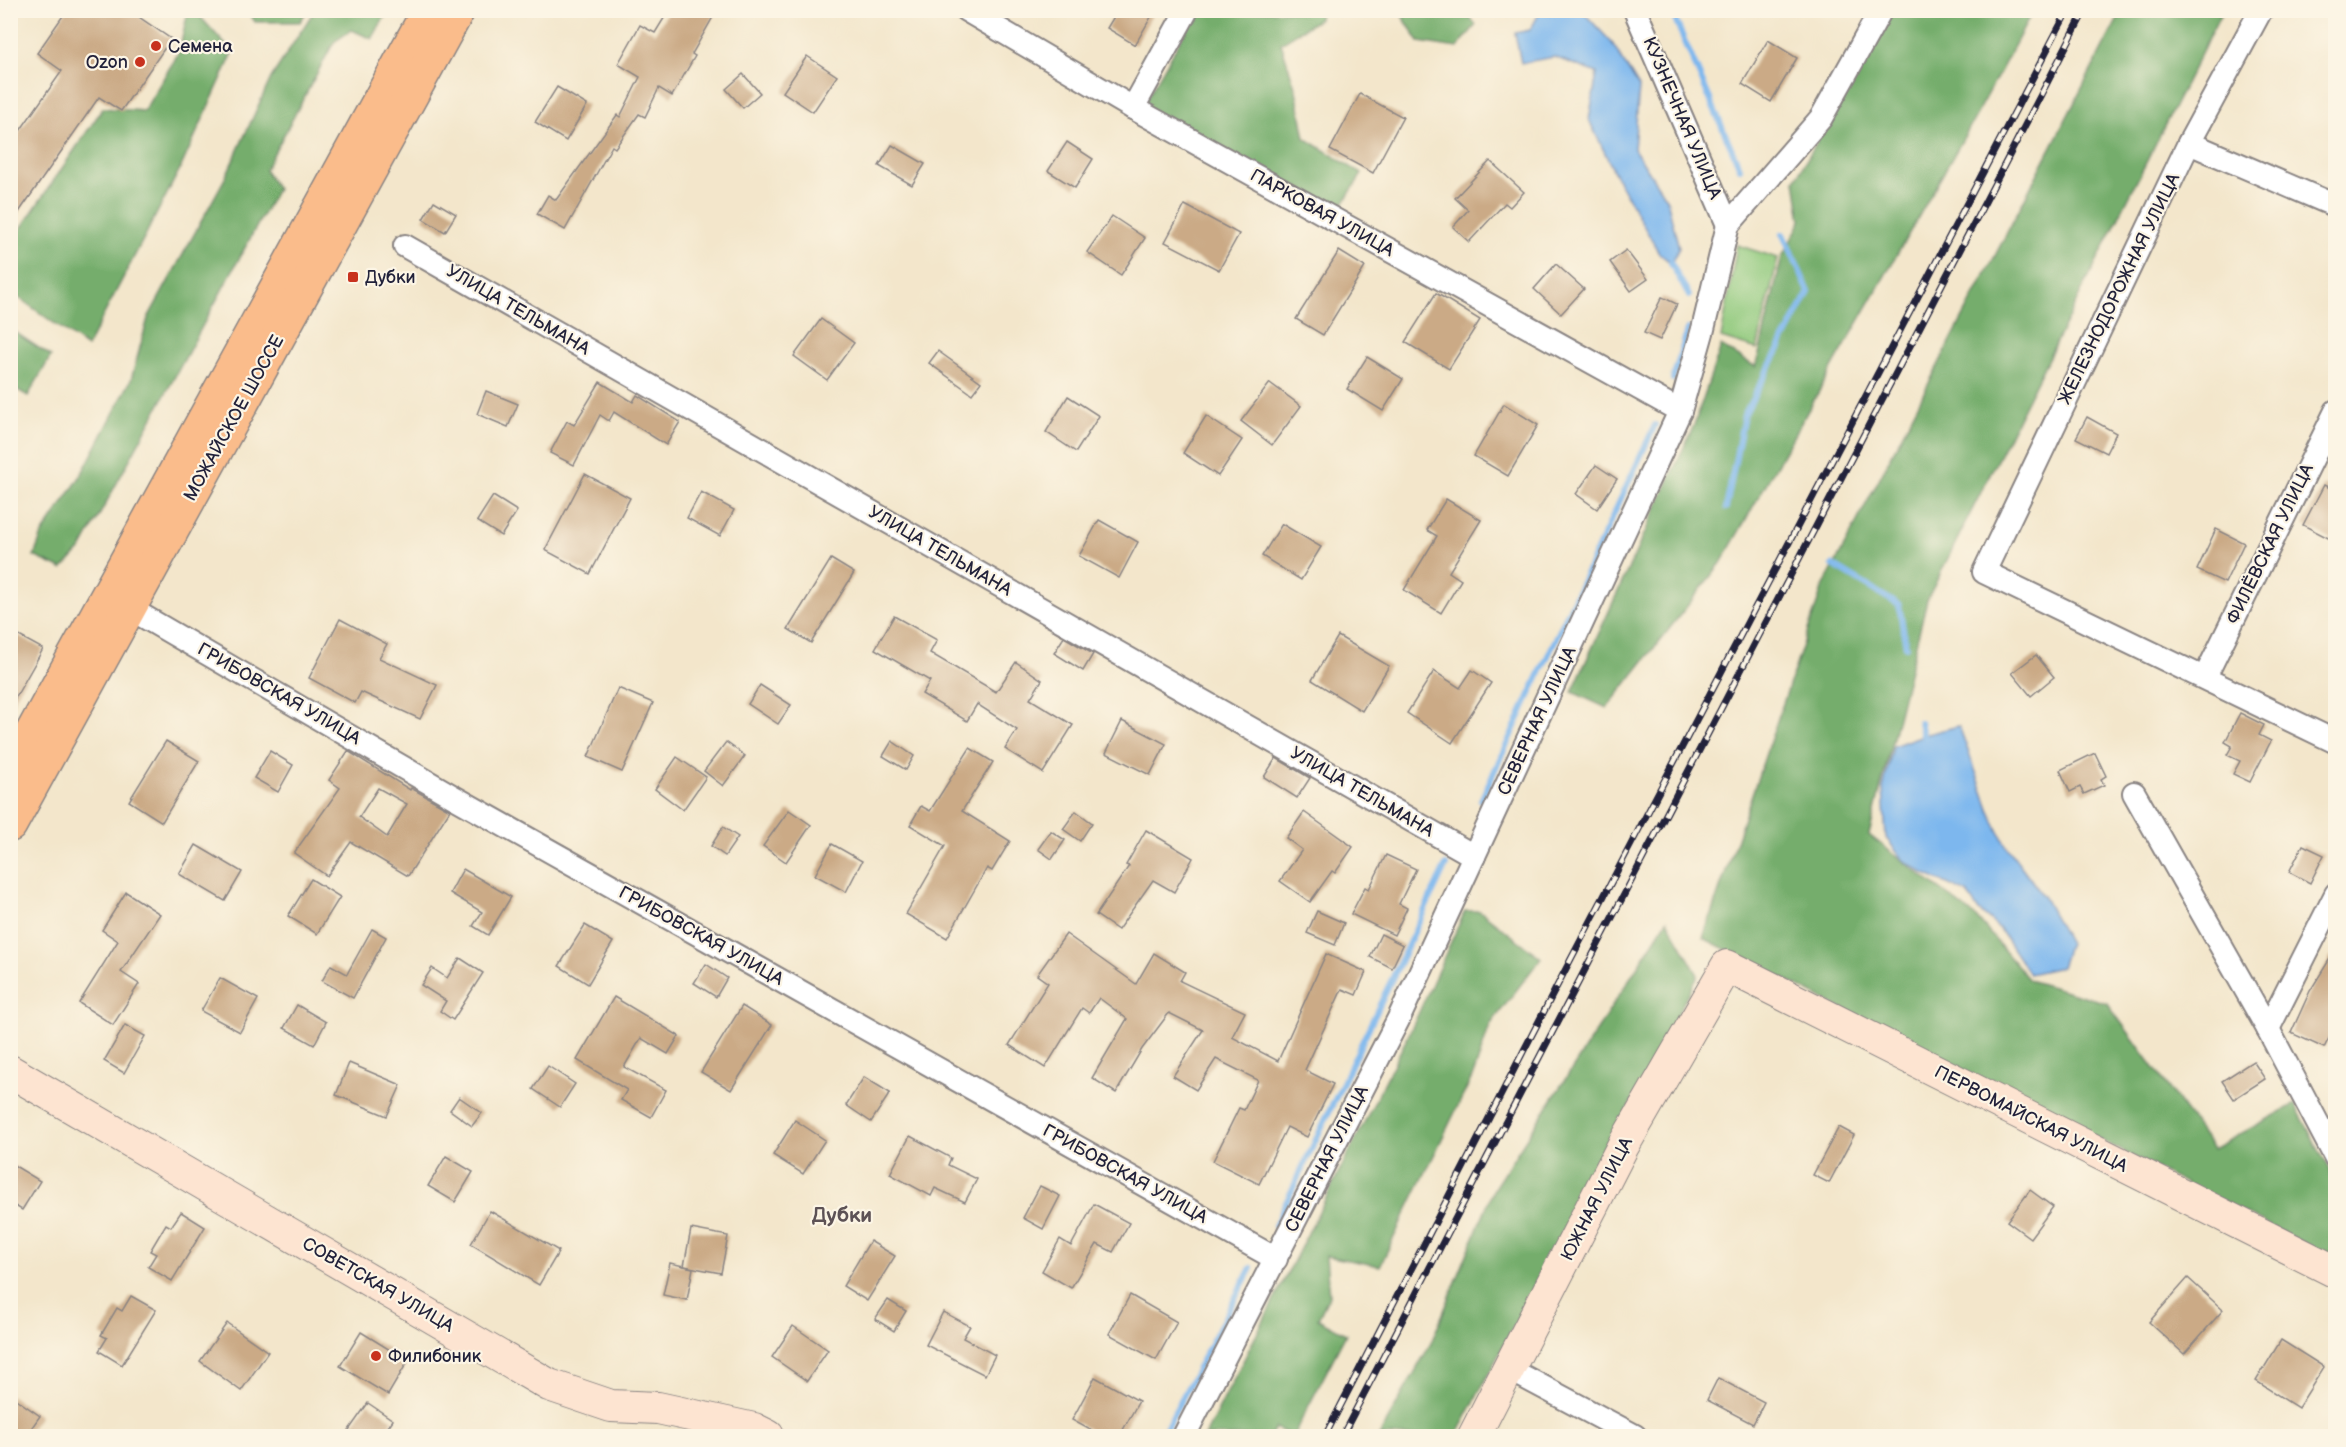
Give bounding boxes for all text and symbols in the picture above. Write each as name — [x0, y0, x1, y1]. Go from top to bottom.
street label: КУЗНЕЧНАЯ УЛИЦА — [1638, 34, 1726, 202]
place label: Семена — [168, 36, 233, 57]
marker: Семена — [149, 39, 163, 53]
place label: Ozon — [86, 52, 128, 73]
marker: Ozon — [133, 55, 147, 69]
street label: ПАРКОВАЯ УЛИЦА — [1246, 165, 1398, 261]
street label: ЖЕЛЕЗНОДОРОЖНАЯ УЛИЦА — [2054, 170, 2184, 408]
street label: УЛИЦА ТЕЛЬМАНА — [443, 260, 593, 360]
place label: Дубки — [365, 267, 416, 288]
marker: Дубки — [346, 270, 360, 284]
street label: МОЖАЙСКОЕ ШОССЕ — [180, 331, 288, 505]
street label: ФИЛЁВСКАЯ УЛИЦА — [2221, 460, 2318, 628]
street label: УЛИЦА ТЕЛЬМАНА — [865, 501, 1015, 601]
street label: ГРИБОВСКАЯ УЛИЦА — [194, 639, 364, 749]
street label: СЕВЕРНАЯ УЛИЦА — [1493, 643, 1581, 799]
street label: УЛИЦА ТЕЛЬМАНА — [1287, 742, 1437, 842]
street label: ГРИБОВСКАЯ УЛИЦА — [615, 882, 787, 990]
street label: ПЕРВОМАЙСКАЯ УЛИЦА — [1931, 1061, 2131, 1177]
street label: СЕВЕРНАЯ УЛИЦА — [1281, 1082, 1373, 1236]
street label: ГРИБОВСКАЯ УЛИЦА — [1039, 1120, 1211, 1228]
street label: ЮЖНАЯ УЛИЦА — [1557, 1134, 1637, 1264]
district label: Дубки — [812, 1203, 872, 1228]
street label: СОВЕТСКАЯ УЛИЦА — [299, 1233, 457, 1337]
place label: Филибоник — [388, 1346, 482, 1367]
marker: Филибоник — [369, 1349, 383, 1363]

